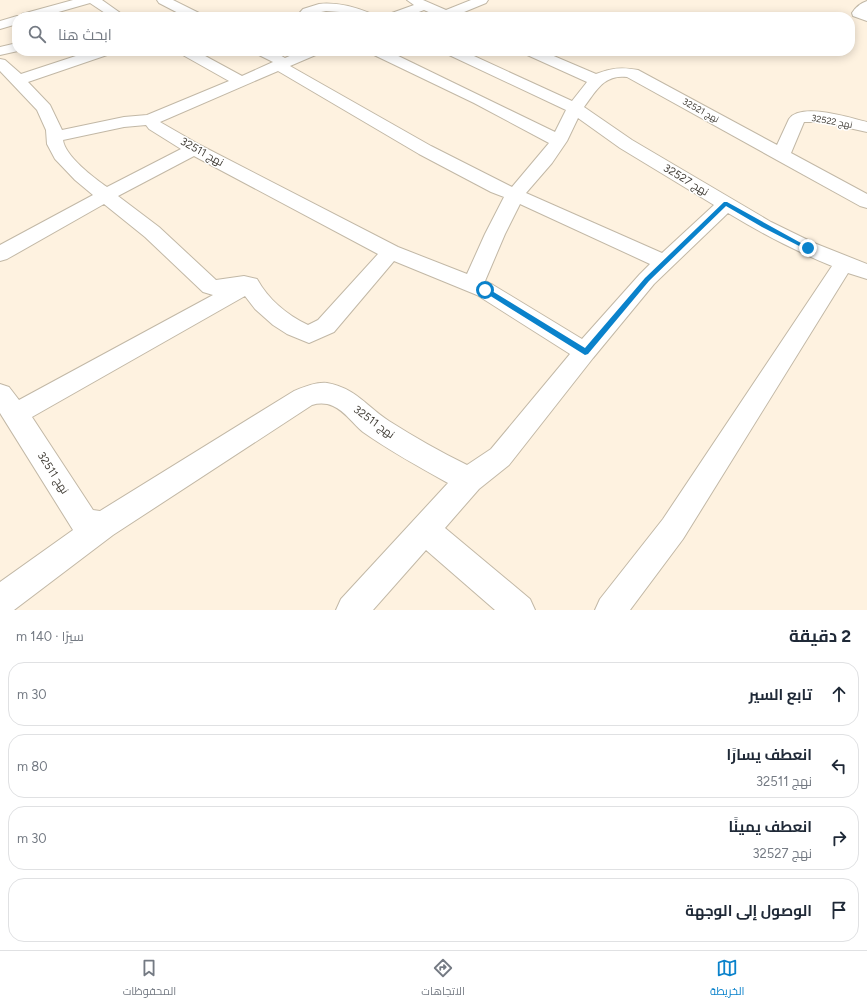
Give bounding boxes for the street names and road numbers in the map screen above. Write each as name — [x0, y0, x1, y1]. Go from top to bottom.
street label: نهج 32521 — [680, 95, 721, 125]
street label: نهج 32522 — [810, 112, 853, 131]
street label: نهج 32511 — [178, 135, 226, 170]
street label: نهج 32527 — [661, 161, 711, 199]
street label: نهج 32511 — [350, 403, 397, 442]
street label: نهج 32511 — [34, 450, 71, 497]

